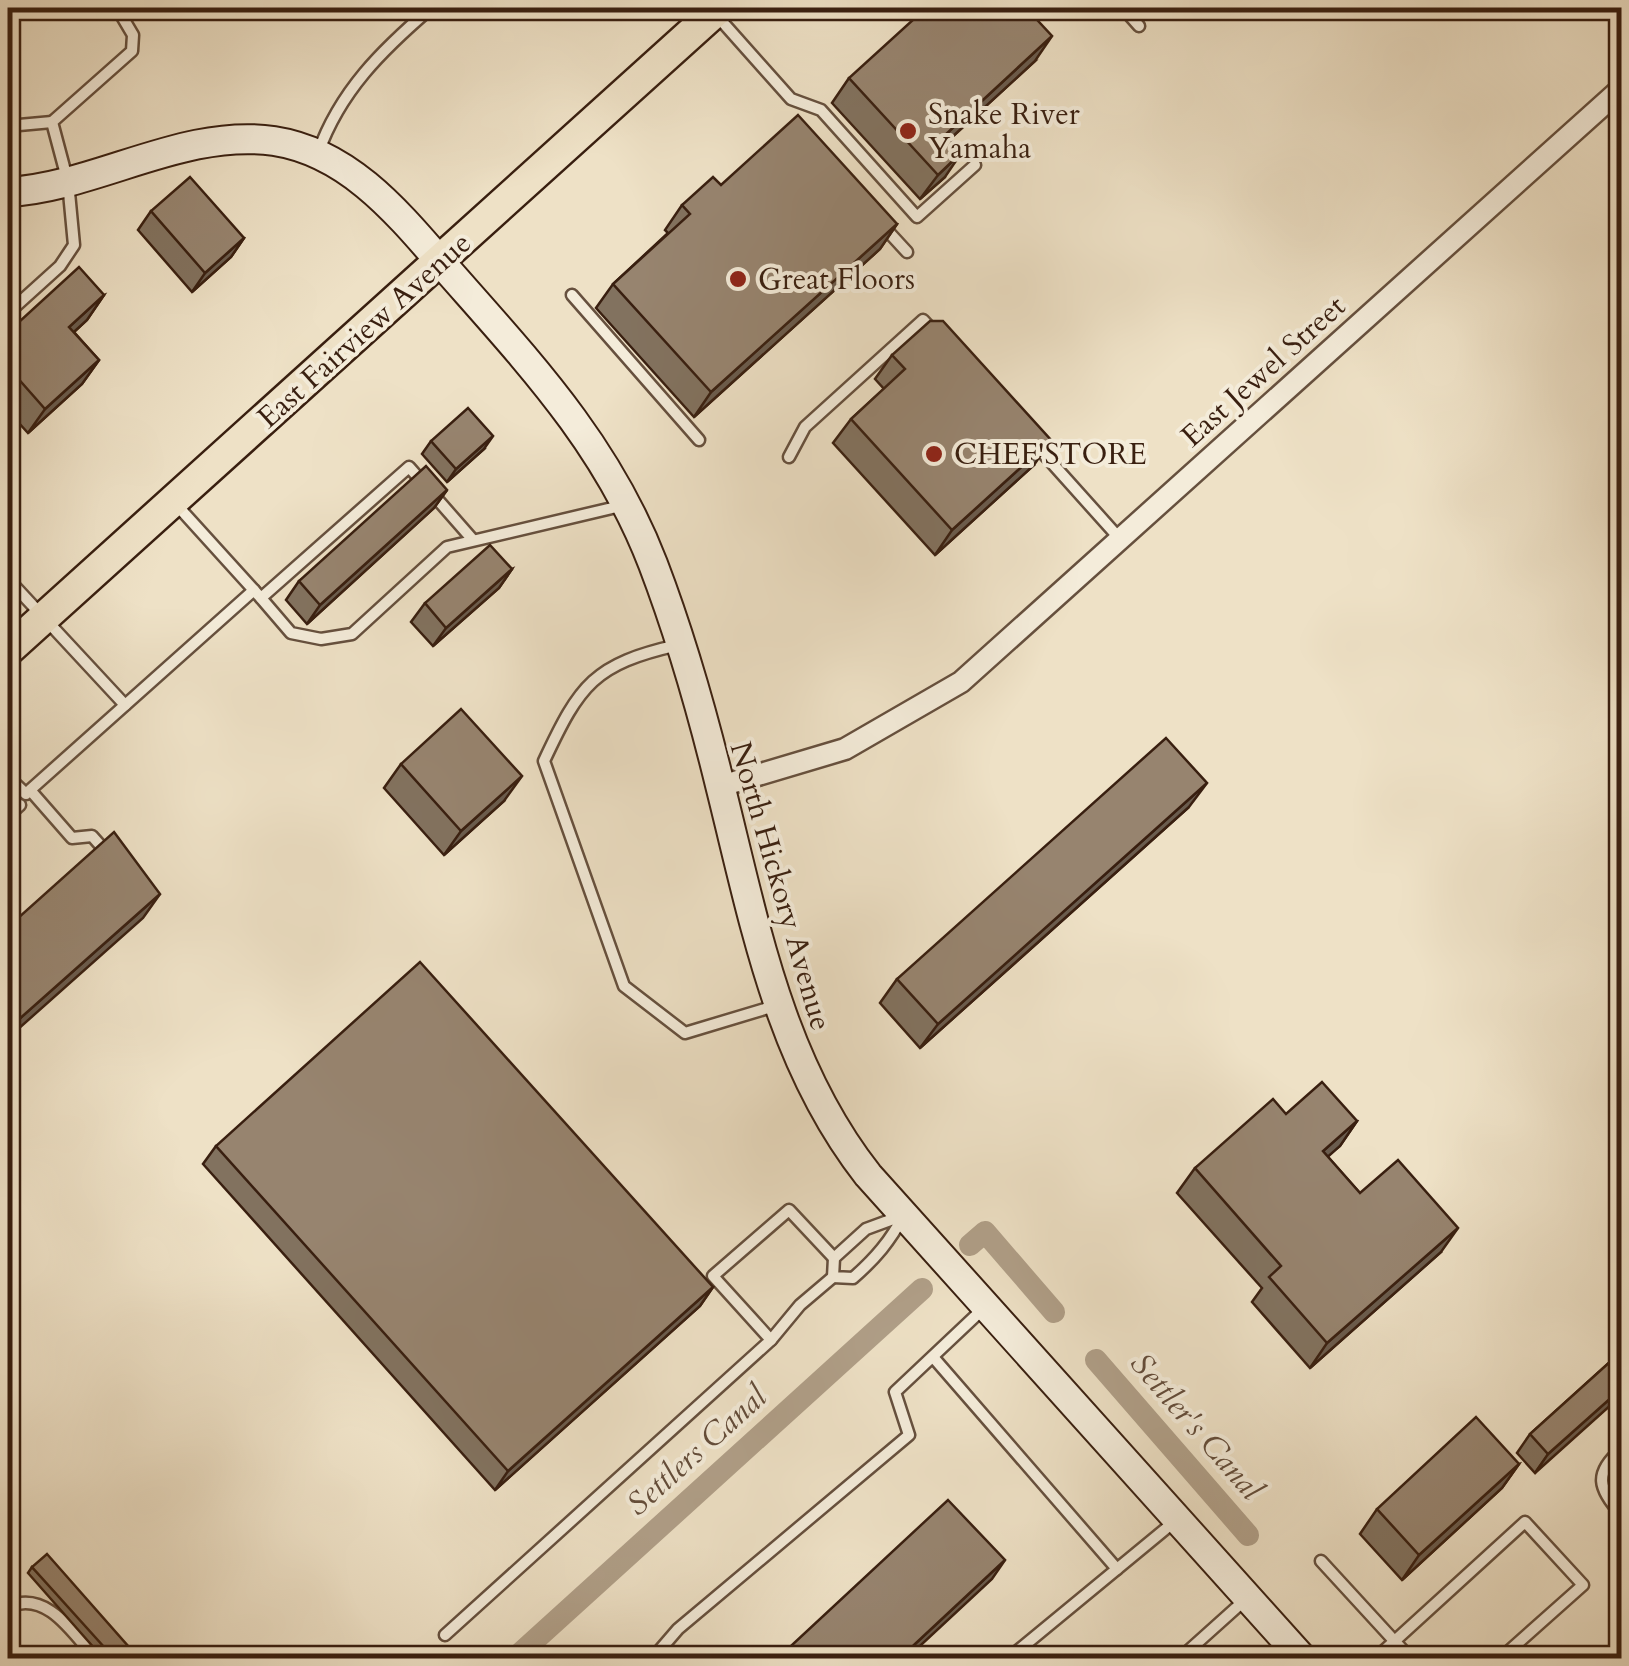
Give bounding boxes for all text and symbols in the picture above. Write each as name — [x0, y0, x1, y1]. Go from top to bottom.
place label: Snake River Yamaha — [928, 94, 1080, 169]
marker: Snake River Yamaha — [897, 120, 919, 142]
street label: East Fairview Avenue — [248, 223, 480, 438]
place label: Great Floors — [758, 259, 915, 300]
marker: Great Floors — [727, 268, 749, 290]
street label: East Jewel Street — [1172, 286, 1355, 456]
place label: CHEF'STORE — [954, 434, 1147, 475]
marker: CHEF'STORE — [923, 443, 945, 465]
street label: North Hickory Avenue — [720, 737, 841, 1035]
water label: Settler's Canal — [1120, 1343, 1274, 1511]
water label: Settlers Canal — [617, 1375, 778, 1526]

